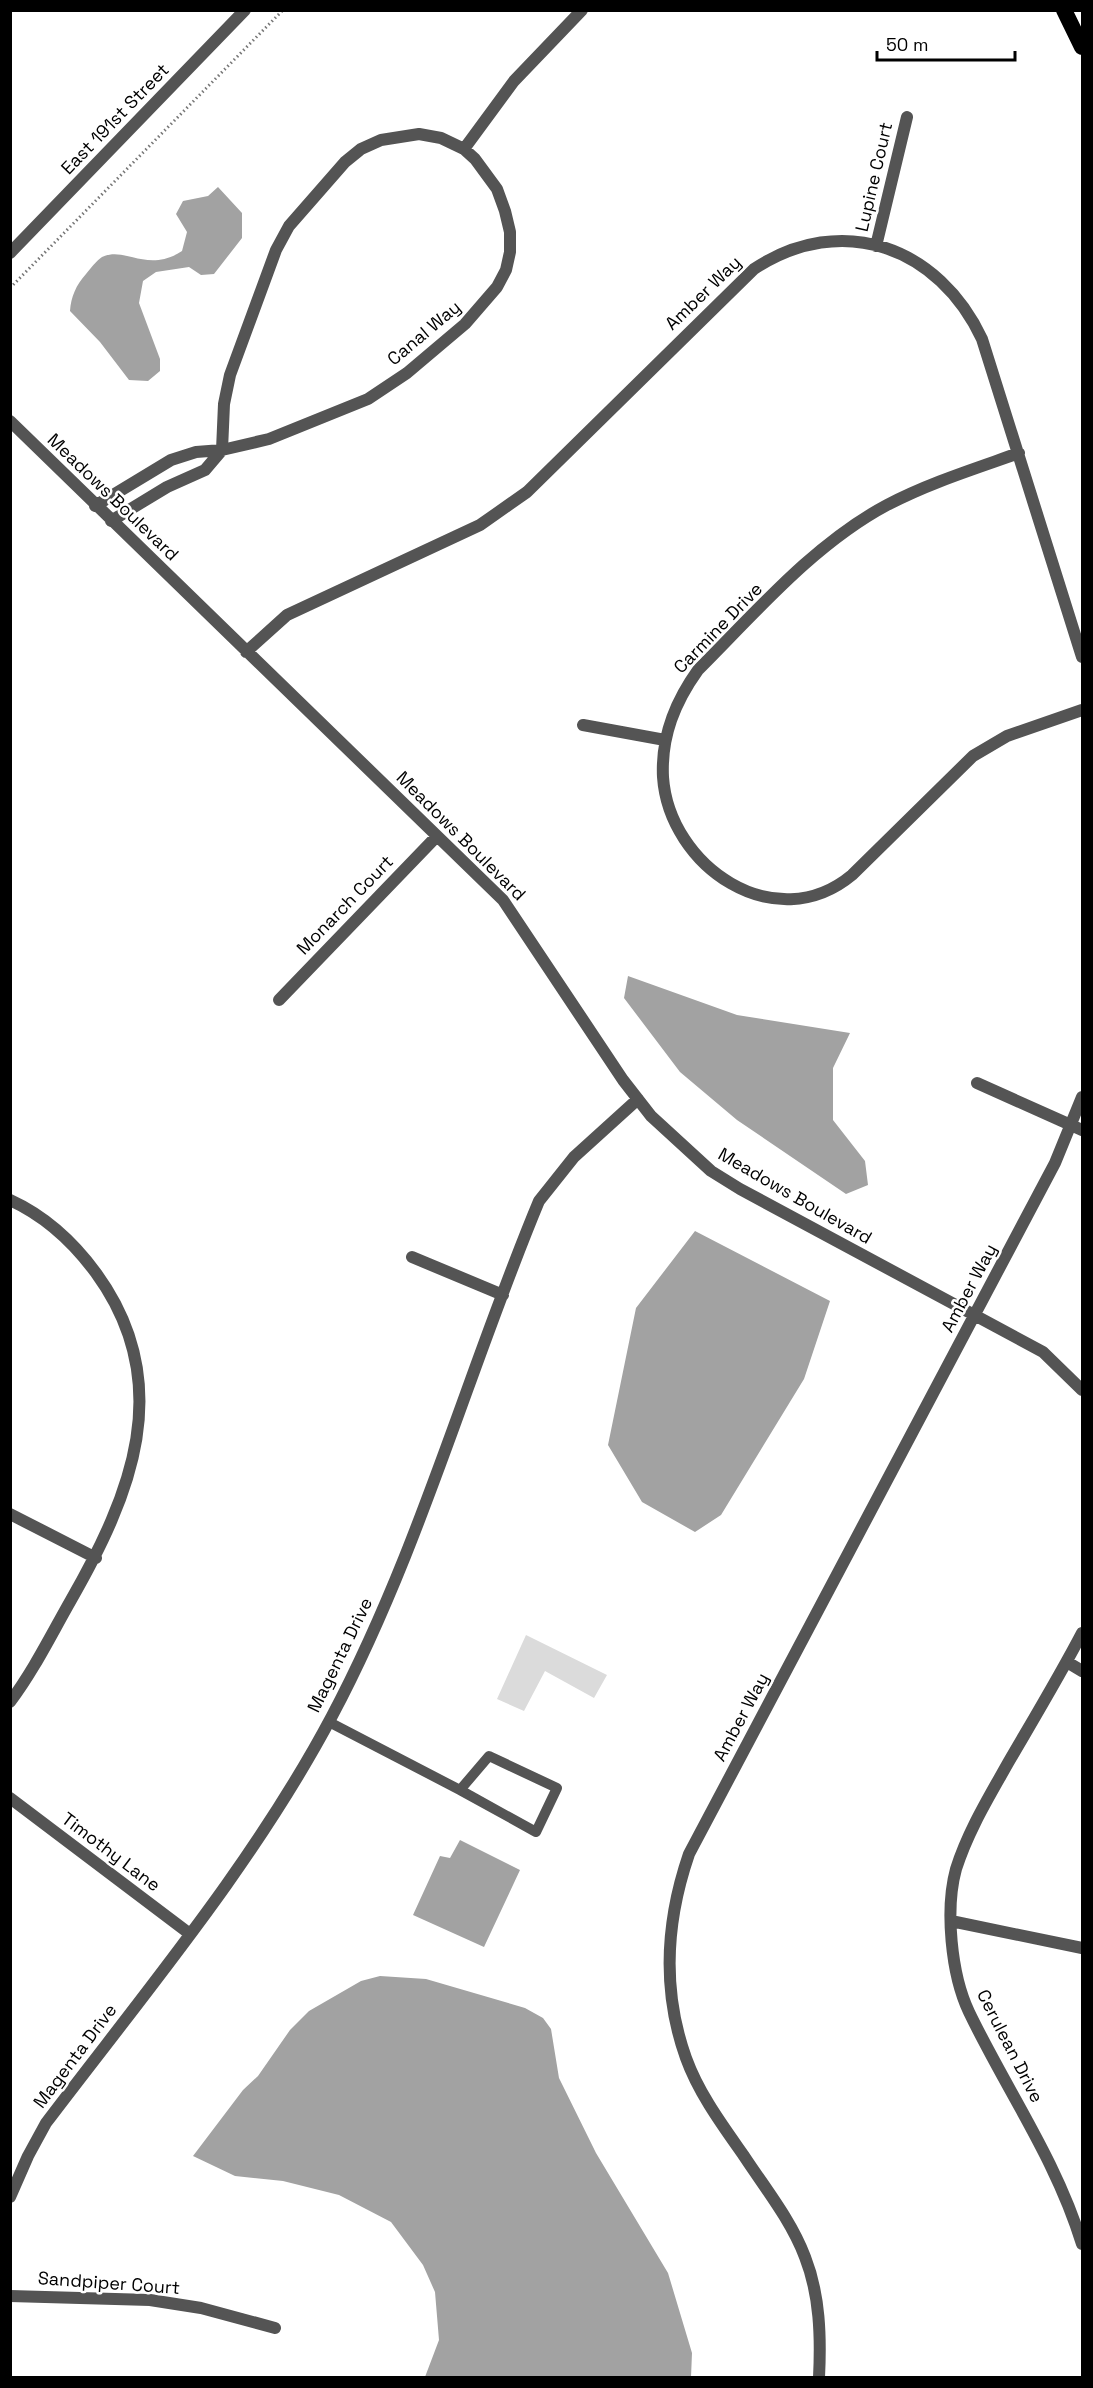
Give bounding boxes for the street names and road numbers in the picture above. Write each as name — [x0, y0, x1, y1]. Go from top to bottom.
street label: East 191st Street — [56, 58, 174, 179]
street label: Lupine Court — [850, 120, 897, 234]
street label: Amber Way — [660, 251, 746, 335]
street label: Canal Way — [382, 295, 465, 370]
street label: Meadows Boulevard — [43, 428, 184, 565]
street label: Carmine Drive — [668, 577, 767, 678]
street label: Meadows Boulevard — [392, 766, 531, 905]
street label: Monarch Court — [291, 850, 398, 959]
street label: Meadows Boulevard — [714, 1142, 876, 1249]
street label: Amber Way — [936, 1240, 1001, 1336]
street label: Magenta Drive — [302, 1594, 377, 1716]
street label: Amber Way — [708, 1669, 773, 1765]
street label: Timothy Lane — [57, 1807, 165, 1896]
street label: Cerulean Drive — [972, 1985, 1049, 2106]
street label: Magenta Drive — [28, 1999, 121, 2113]
street label: Sandpiper Court — [37, 2266, 181, 2299]

